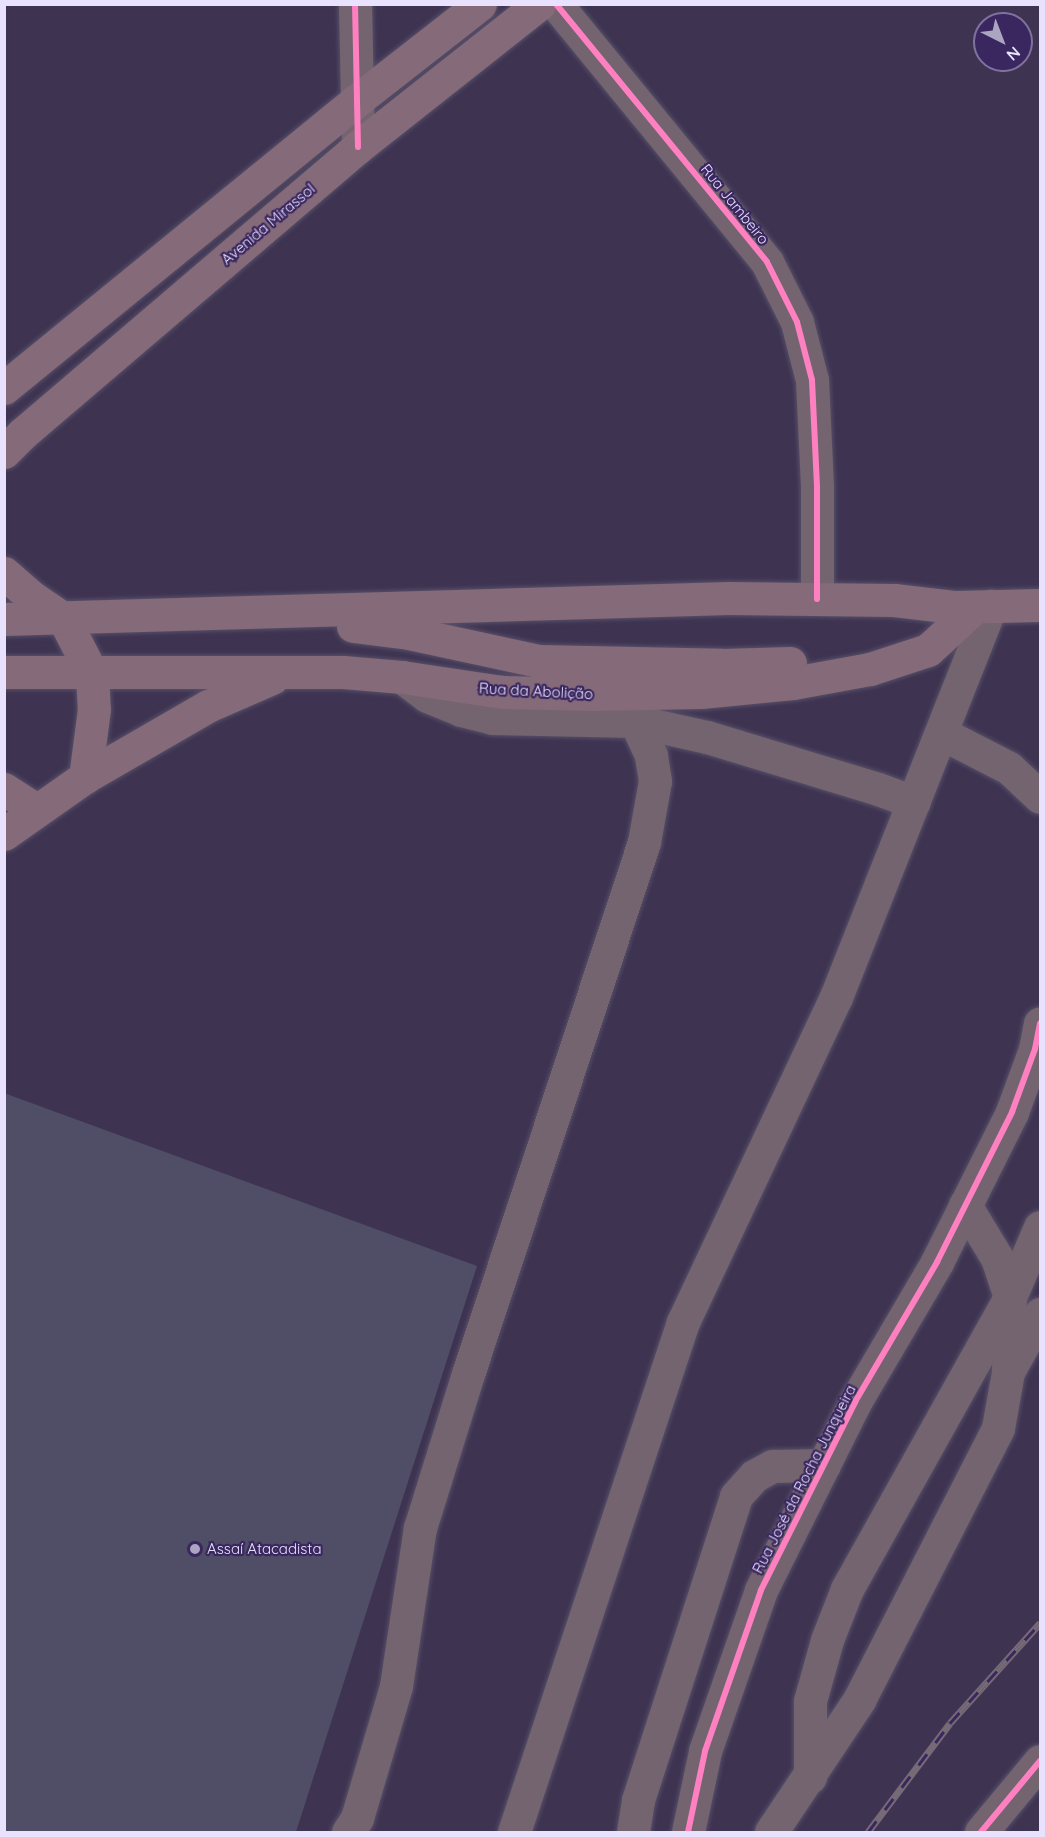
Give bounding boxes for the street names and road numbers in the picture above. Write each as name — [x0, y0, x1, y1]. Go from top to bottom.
street label: Rua Jambeiro — [697, 160, 773, 248]
street label: Avenida Mirassol — [218, 180, 318, 268]
street label: Rua da Abolição — [478, 679, 594, 703]
street label: Rua José da Rocha Junqueira — [748, 1382, 860, 1576]

